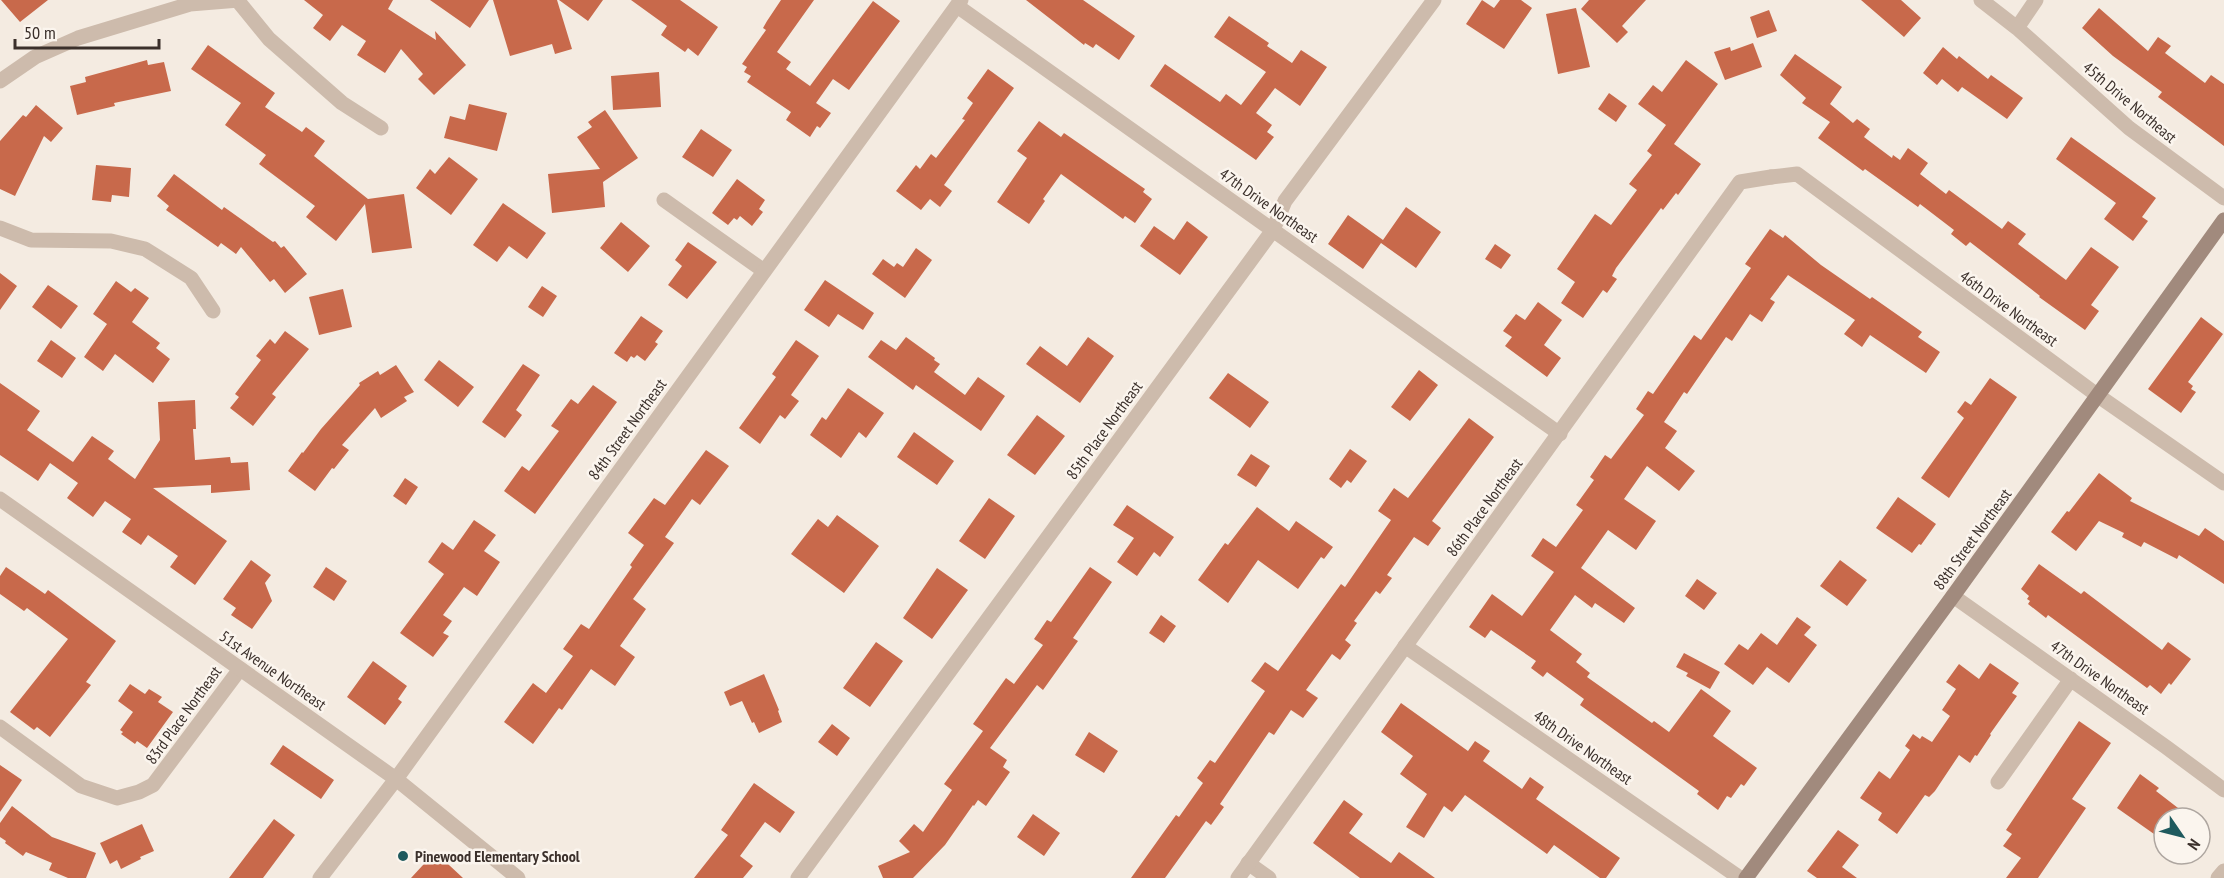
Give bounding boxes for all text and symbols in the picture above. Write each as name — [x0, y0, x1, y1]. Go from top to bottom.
scale bar — [15, 12, 159, 50]
text: 50 m — [24, 21, 56, 44]
street label: 45th Drive Northeast — [2079, 57, 2181, 147]
street label: 47th Drive Northeast — [1216, 164, 1323, 247]
street label: 46th Drive Northeast — [1956, 266, 2062, 351]
street label: 84th Street Northeast — [584, 374, 671, 484]
street label: 85th Place Northeast — [1062, 376, 1147, 483]
street label: 86th Place Northeast — [1442, 453, 1527, 560]
street label: 88th Street Northeast — [1929, 484, 2016, 594]
street label: 51st Avenue Northeast — [216, 626, 331, 715]
street label: 47th Drive Northeast — [2047, 636, 2154, 719]
street label: 83rd Place Northeast — [141, 662, 226, 768]
street label: 48th Drive Northeast — [1530, 705, 1637, 789]
north arrow — [2152, 806, 2212, 866]
text: N — [2184, 835, 2205, 854]
place label: Pinewood Elementary School — [415, 846, 580, 866]
marker: Pinewood Elementary School — [396, 849, 410, 863]

